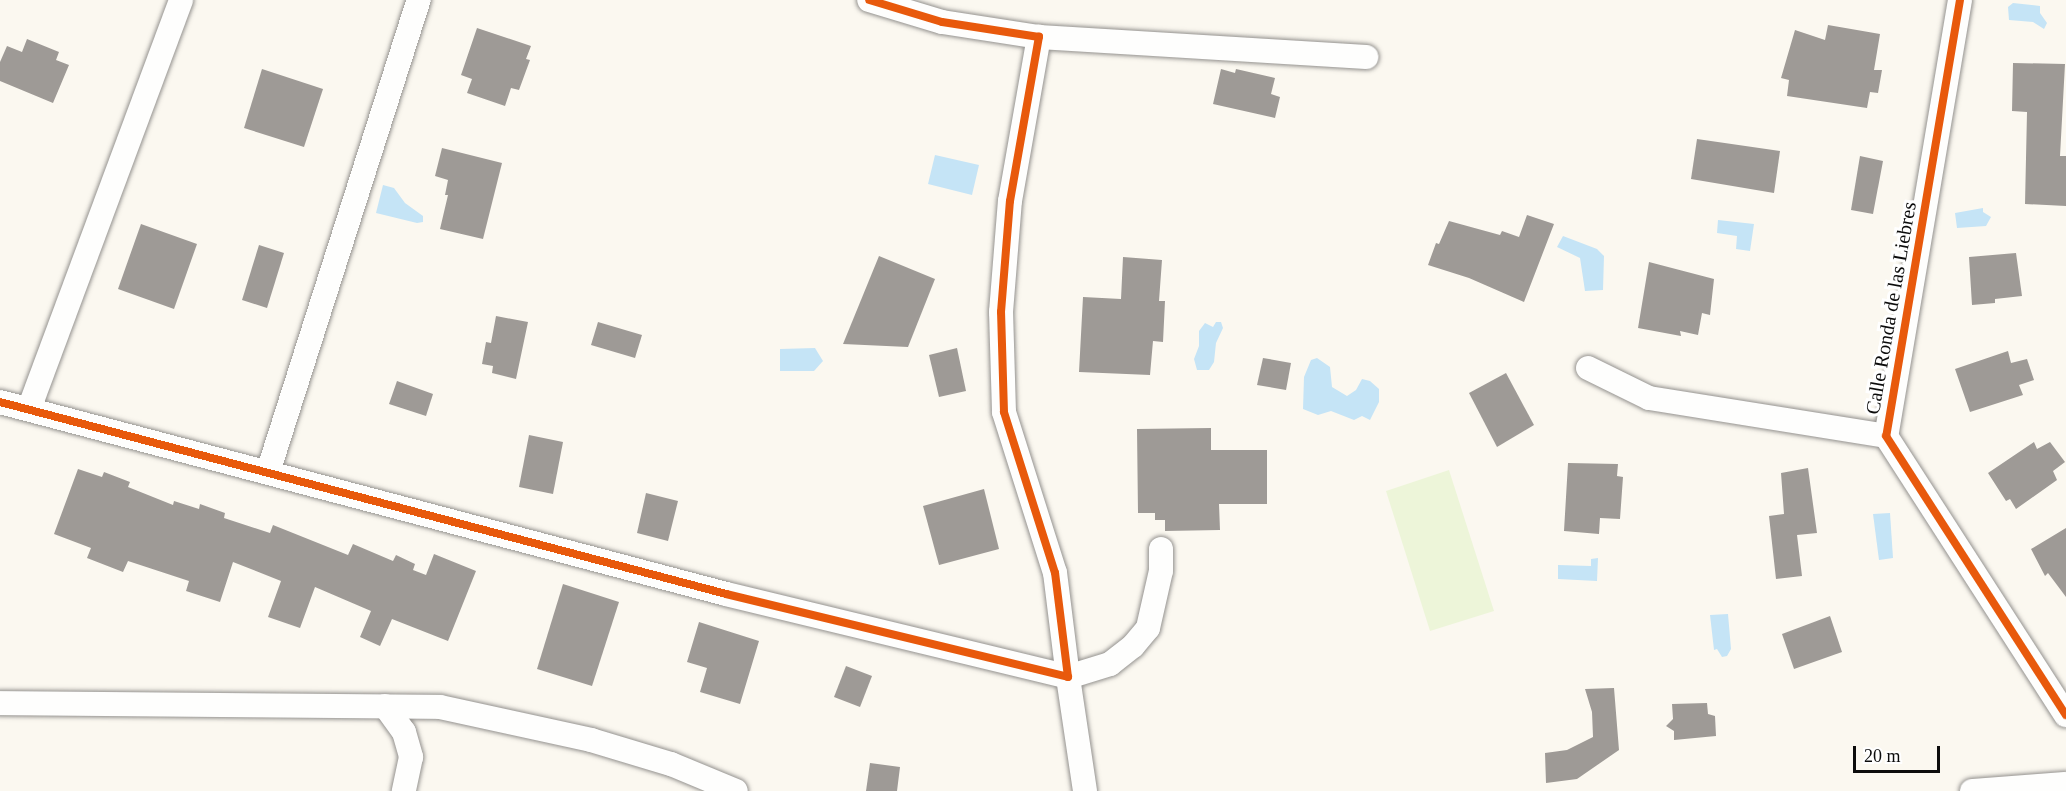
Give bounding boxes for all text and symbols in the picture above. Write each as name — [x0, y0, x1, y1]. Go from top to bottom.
street label: Calle Ronda de las Liebres — [1860, 200, 1922, 416]
scale bar — [1856, 734, 1943, 772]
text: 20 m — [1864, 746, 1901, 766]

